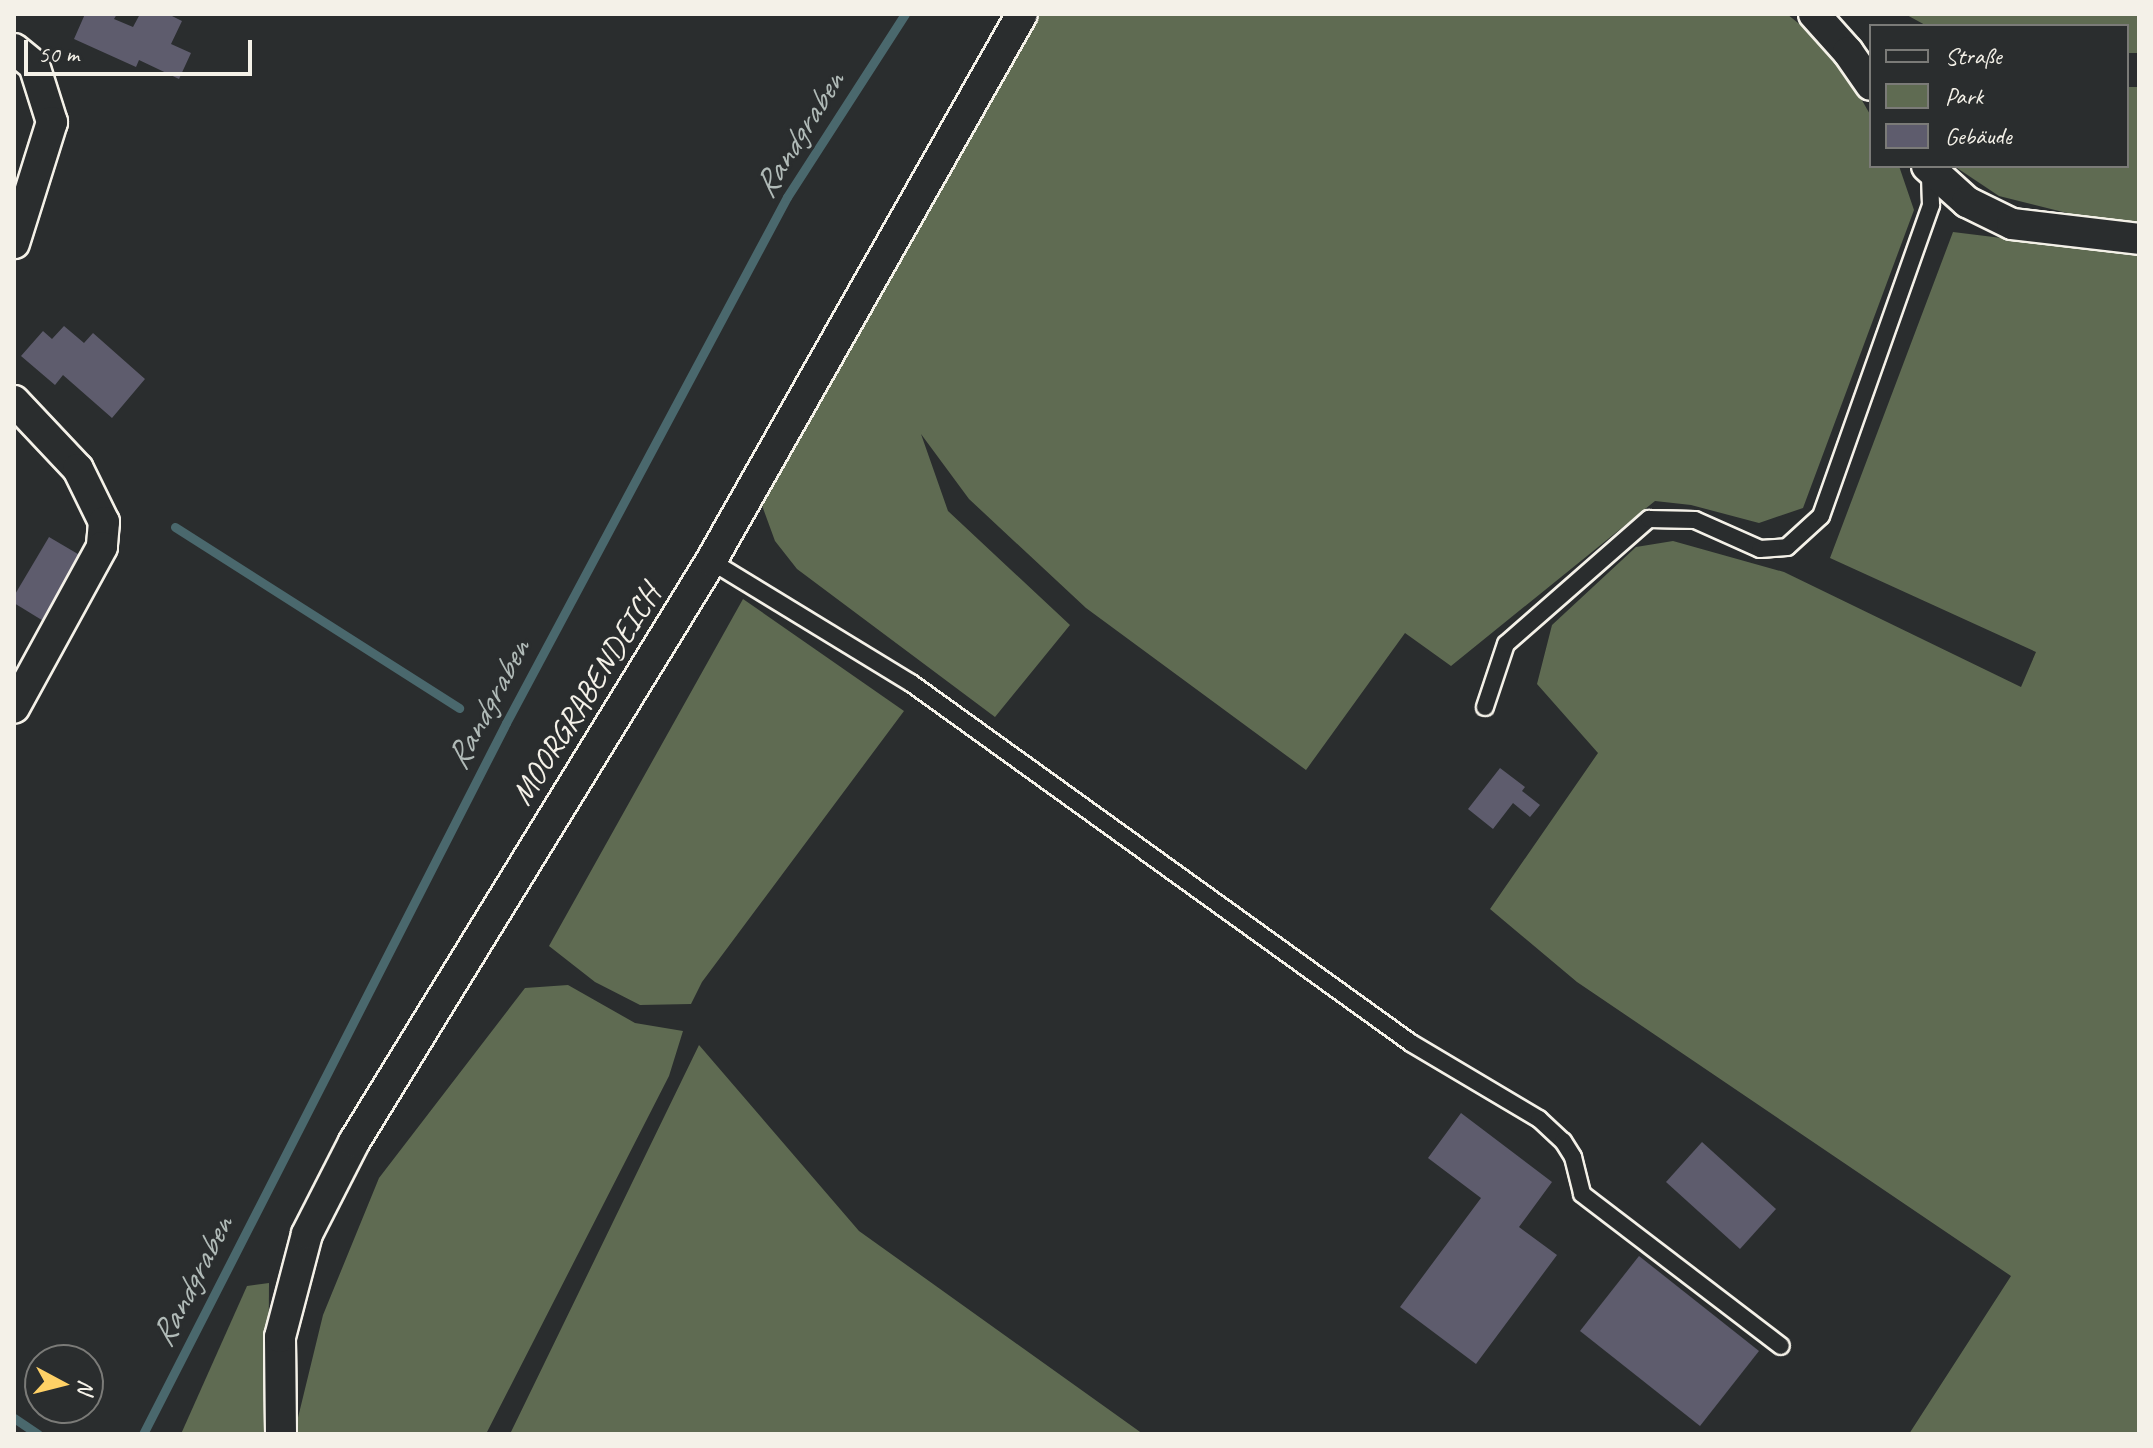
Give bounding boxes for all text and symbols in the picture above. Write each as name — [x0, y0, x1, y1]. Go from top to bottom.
scale bar — [28, 24, 256, 74]
legend — [1869, 24, 2129, 168]
text: 50 m — [38, 39, 79, 69]
text: Straße — [1945, 41, 2002, 71]
water label: Randgraben — [743, 64, 853, 204]
text: Park — [1945, 81, 1983, 111]
text: Gebäude — [1945, 121, 2012, 151]
street label: MOORGRABENDEICH — [503, 578, 669, 812]
water label: Randgraben — [436, 632, 538, 776]
water label: Randgraben — [141, 1209, 241, 1353]
north arrow — [24, 1344, 104, 1424]
text: N — [71, 1378, 101, 1395]

